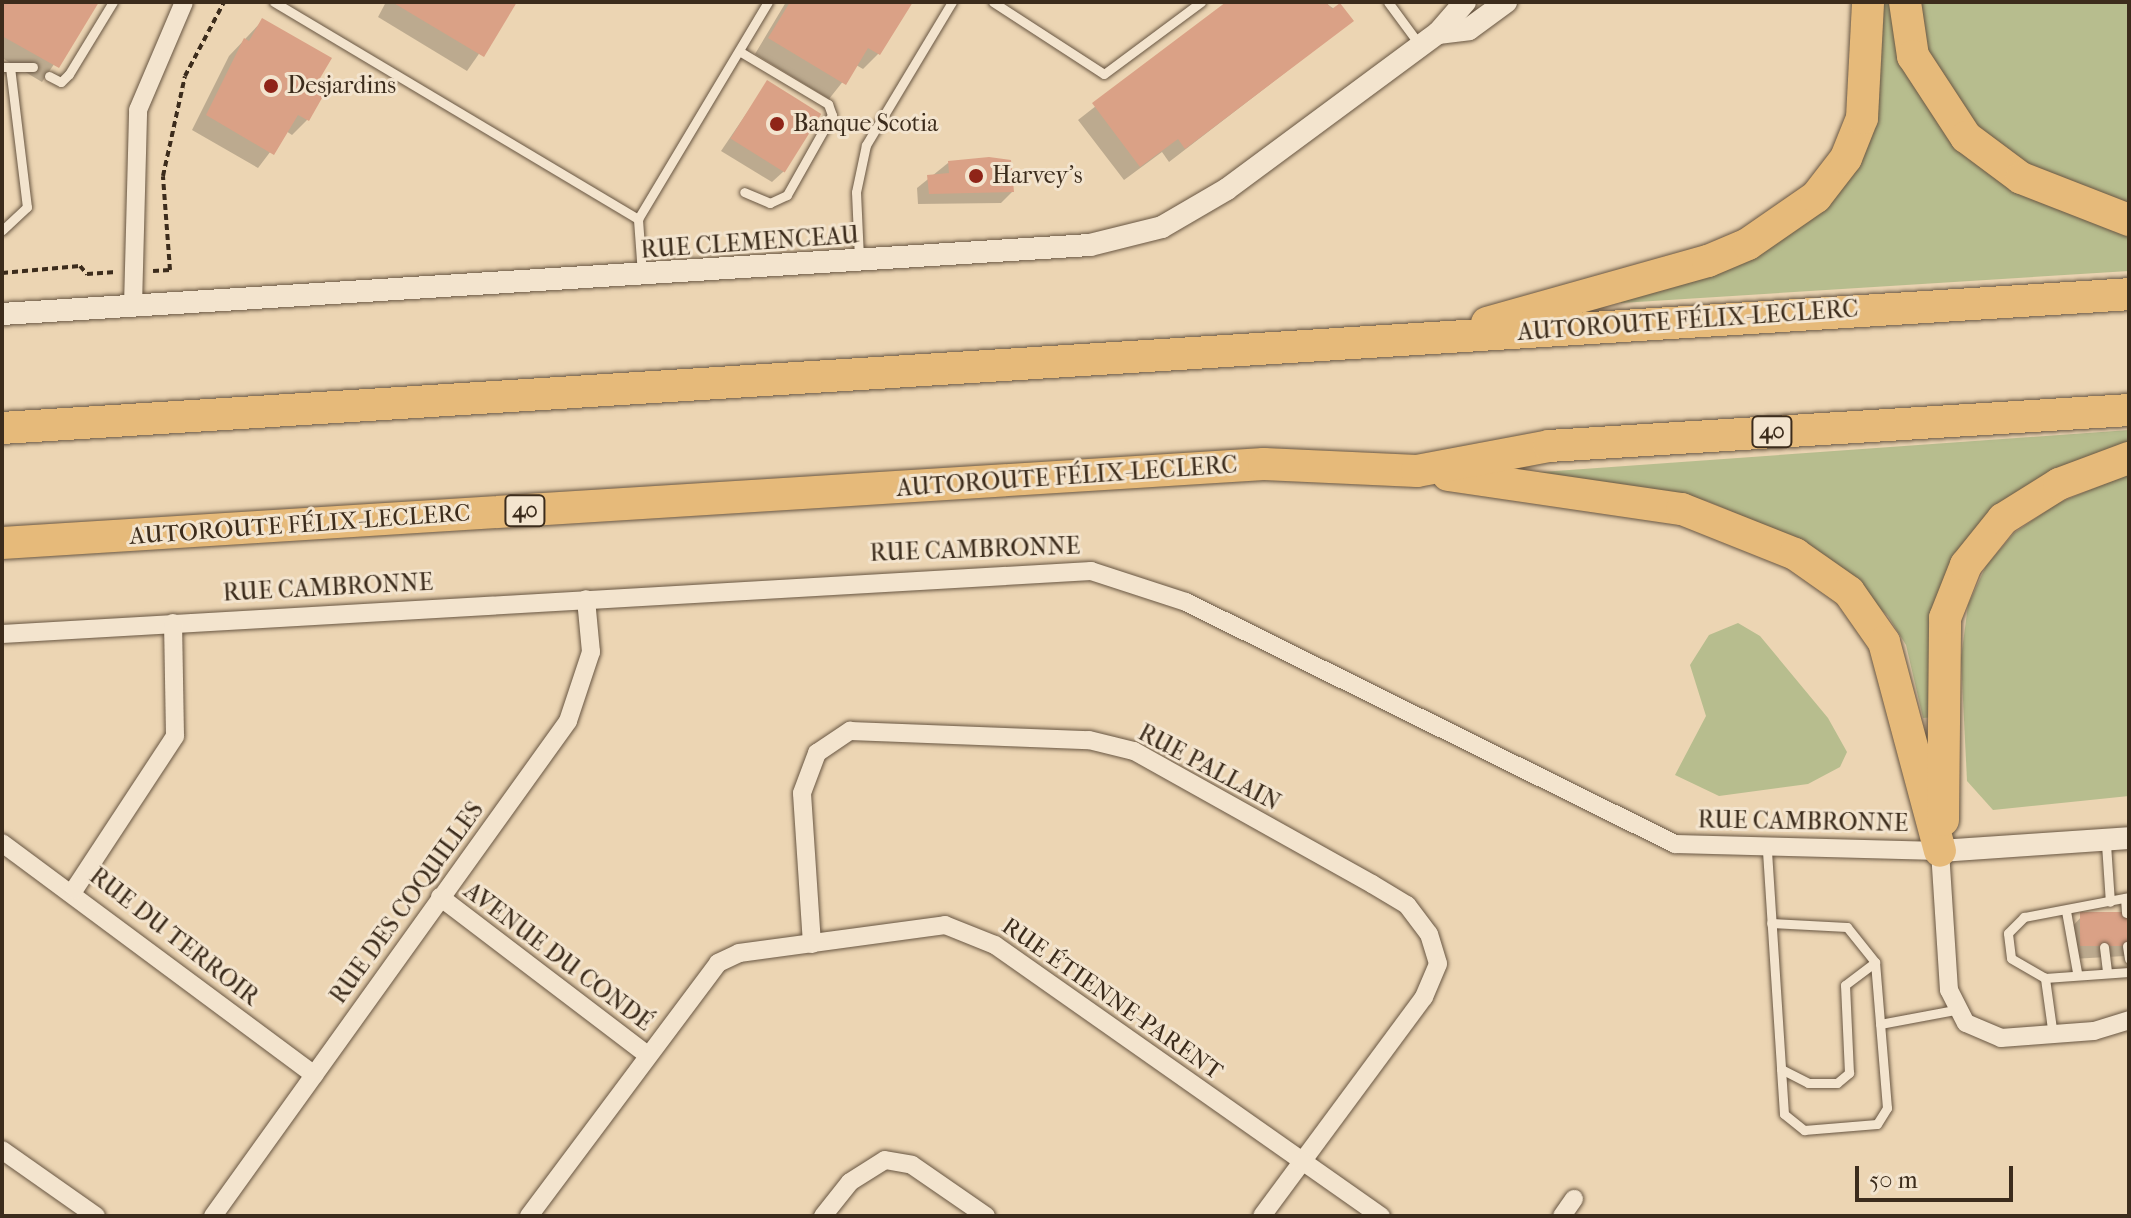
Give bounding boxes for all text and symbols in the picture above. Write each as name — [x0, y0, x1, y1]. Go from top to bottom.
place label: Desjardins — [287, 72, 396, 100]
marker: Desjardins — [262, 77, 280, 95]
place label: Banque Scotia — [793, 110, 938, 138]
marker: Banque Scotia — [768, 115, 786, 133]
place label: Harvey's — [992, 162, 1082, 190]
marker: Harvey's — [967, 167, 985, 185]
street label: RUE CLEMENCEAU — [640, 221, 860, 265]
street label: AUTOROUTE FÉLIX-LECLERC — [1517, 295, 1859, 347]
road number: 40 — [1750, 414, 1794, 450]
street label: AUTOROUTE FÉLIX-LECLERC — [896, 451, 1238, 503]
road number: 40 — [503, 493, 547, 529]
street label: AUTOROUTE FÉLIX-LECLERC — [129, 499, 471, 551]
street label: RUE CAMBRONNE — [869, 532, 1081, 568]
street label: RUE CAMBRONNE — [222, 568, 434, 608]
street label: RUE PALLAIN — [1133, 719, 1285, 817]
street label: RUE DES COQUILLES — [324, 796, 490, 1010]
street label: RUE CAMBRONNE — [1697, 806, 1909, 838]
street label: RUE DU TERROIR — [83, 862, 265, 1012]
street label: AVENUE DU CONDÉ — [458, 877, 658, 1037]
street label: RUE ÉTIENNE-PARENT — [996, 912, 1228, 1086]
scale bar — [1859, 1150, 2017, 1200]
text: 50 m — [1869, 1166, 1918, 1194]

